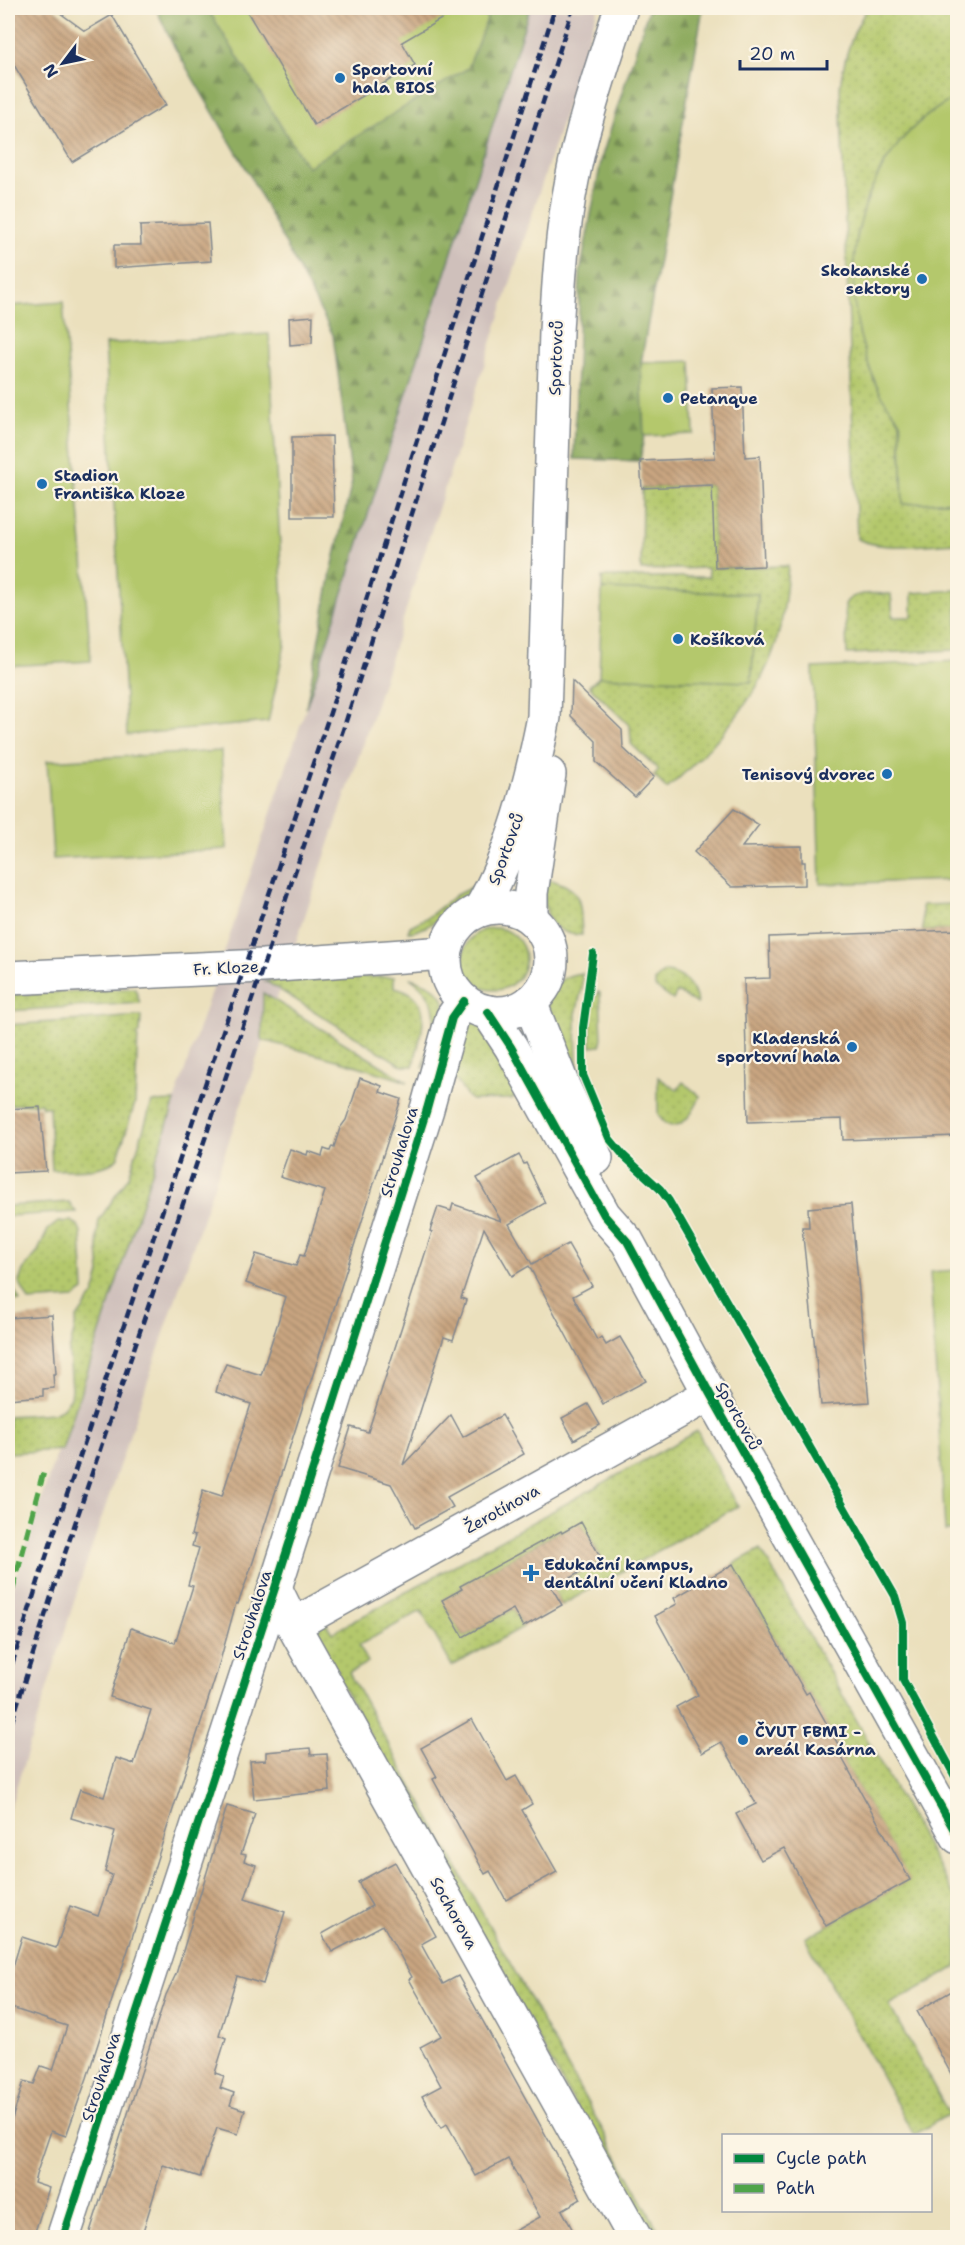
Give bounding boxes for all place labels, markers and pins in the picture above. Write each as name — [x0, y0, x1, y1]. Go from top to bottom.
place label: Sportovní hala BIOS — [352, 59, 435, 98]
marker: Sportovní hala BIOS — [333, 71, 347, 85]
place label: Skokanské sektory — [821, 260, 910, 299]
marker: Skokanské sektory — [915, 272, 929, 286]
place label: Petanque — [680, 388, 758, 409]
marker: Petanque — [661, 391, 675, 405]
place label: Stadion Františka Kloze — [54, 465, 186, 504]
marker: Stadion Františka Kloze — [35, 477, 49, 491]
place label: Košíková — [690, 629, 765, 650]
marker: Košíková — [671, 632, 685, 646]
place label: Tenisový dvorec — [742, 764, 875, 785]
marker: Tenisový dvorec — [880, 767, 894, 781]
place label: Kladenská sportovní hala — [717, 1028, 840, 1067]
marker: Kladenská sportovní hala — [845, 1040, 859, 1054]
place label: Edukační kampus, dentální učení Kladno — [544, 1554, 728, 1593]
marker: Edukační kampus, dentální učení Kladno — [522, 1564, 540, 1582]
place label: ČVUT FBMI - areál Kasárna — [755, 1721, 876, 1760]
marker: ČVUT FBMI - areál Kasárna — [736, 1733, 750, 1747]

